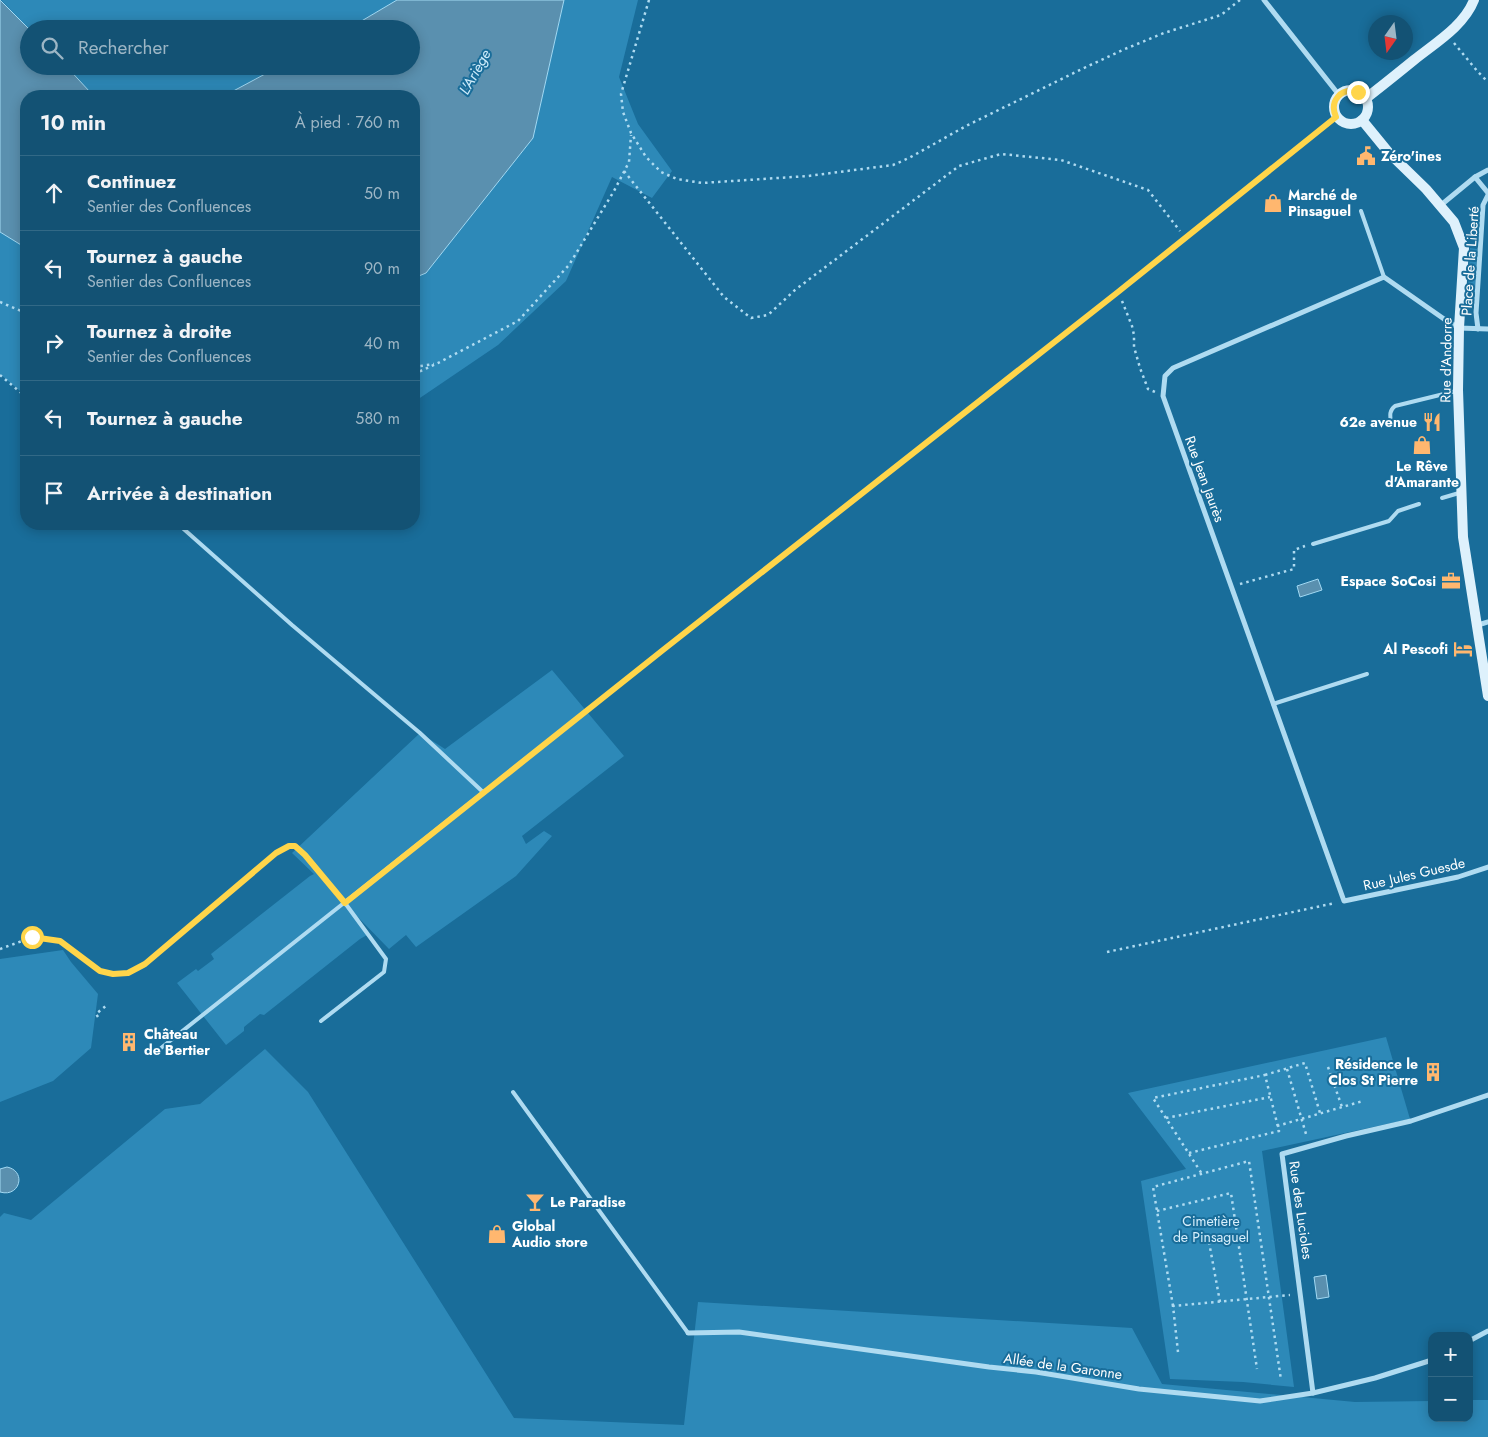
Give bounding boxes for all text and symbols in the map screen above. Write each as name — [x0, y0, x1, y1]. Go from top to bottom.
north arrow — [1368, 15, 1413, 60]
search box — [20, 20, 420, 75]
icon: search — [38, 34, 66, 62]
text: Rechercher — [78, 34, 169, 61]
water label: L'Ariège — [454, 45, 497, 99]
route end — [1347, 81, 1370, 104]
text: 10 min — [40, 108, 106, 138]
text: À pied · 760 m — [295, 111, 400, 134]
public building icon: Zéro'ines — [1355, 145, 1377, 167]
place label: Zéro'ines — [1381, 146, 1442, 166]
text: Continuez — [87, 168, 176, 195]
icon: ahead — [40, 179, 68, 207]
text: 50 m — [364, 182, 400, 205]
place label: Marché de Pinsaguel — [1288, 185, 1357, 221]
shop icon: Marché de Pinsaguel — [1262, 192, 1284, 214]
text: Sentier des Confluences — [87, 195, 251, 218]
street label: Place de la Liberté — [1456, 206, 1484, 316]
text: Tournez à gauche — [87, 243, 243, 270]
icon: left — [40, 254, 68, 282]
text: 90 m — [364, 257, 400, 280]
text: Sentier des Confluences — [87, 270, 251, 293]
street label: Rue d'Andorre — [1435, 317, 1457, 403]
text: Tournez à droite — [87, 318, 232, 345]
icon: right — [40, 329, 68, 357]
text: 40 m — [364, 332, 400, 355]
text: Sentier des Confluences — [87, 345, 251, 368]
icon: left — [40, 404, 68, 432]
text: Tournez à gauche — [87, 405, 243, 432]
text: 580 m — [355, 407, 400, 430]
restaurant icon: 62e avenue — [1421, 411, 1443, 433]
place label: 62e avenue — [1339, 412, 1417, 432]
street label: Rue Jean Jaurès — [1180, 433, 1230, 525]
shop icon: Le Rêve d'Amarante — [1411, 434, 1433, 456]
place label: Le Rêve d'Amarante — [1385, 456, 1459, 492]
icon: arrive — [40, 479, 68, 507]
text: Arrivée à destination — [87, 480, 272, 507]
office icon: Espace SoCosi — [1440, 570, 1462, 592]
place label: Espace SoCosi — [1341, 571, 1436, 591]
hotel icon: Al Pescofi — [1452, 638, 1474, 660]
place label: Al Pescofi — [1382, 639, 1448, 659]
street label: Rue Jules Guesde — [1361, 853, 1467, 895]
route start — [21, 926, 44, 949]
place label: Château de Bertier — [144, 1024, 210, 1060]
building icon: Château de Bertier — [118, 1031, 140, 1053]
place label: Résidence le Clos St Pierre — [1328, 1054, 1418, 1090]
building icon: Résidence le Clos St Pierre — [1422, 1061, 1444, 1083]
street label: Rue des Lucioles — [1284, 1160, 1318, 1261]
bar icon: Le Paradise — [524, 1191, 546, 1213]
place label: Le Paradise — [550, 1192, 626, 1212]
park label: Cimetière de Pinsaguel — [1173, 1211, 1249, 1247]
place label: Global Audio store — [511, 1216, 588, 1252]
shop icon: Global Audio store — [486, 1223, 508, 1245]
map controls — [1428, 1332, 1473, 1422]
button: + — [1428, 1332, 1473, 1377]
street label: Allée de la Garonne — [1002, 1348, 1124, 1384]
button: − — [1428, 1377, 1473, 1422]

